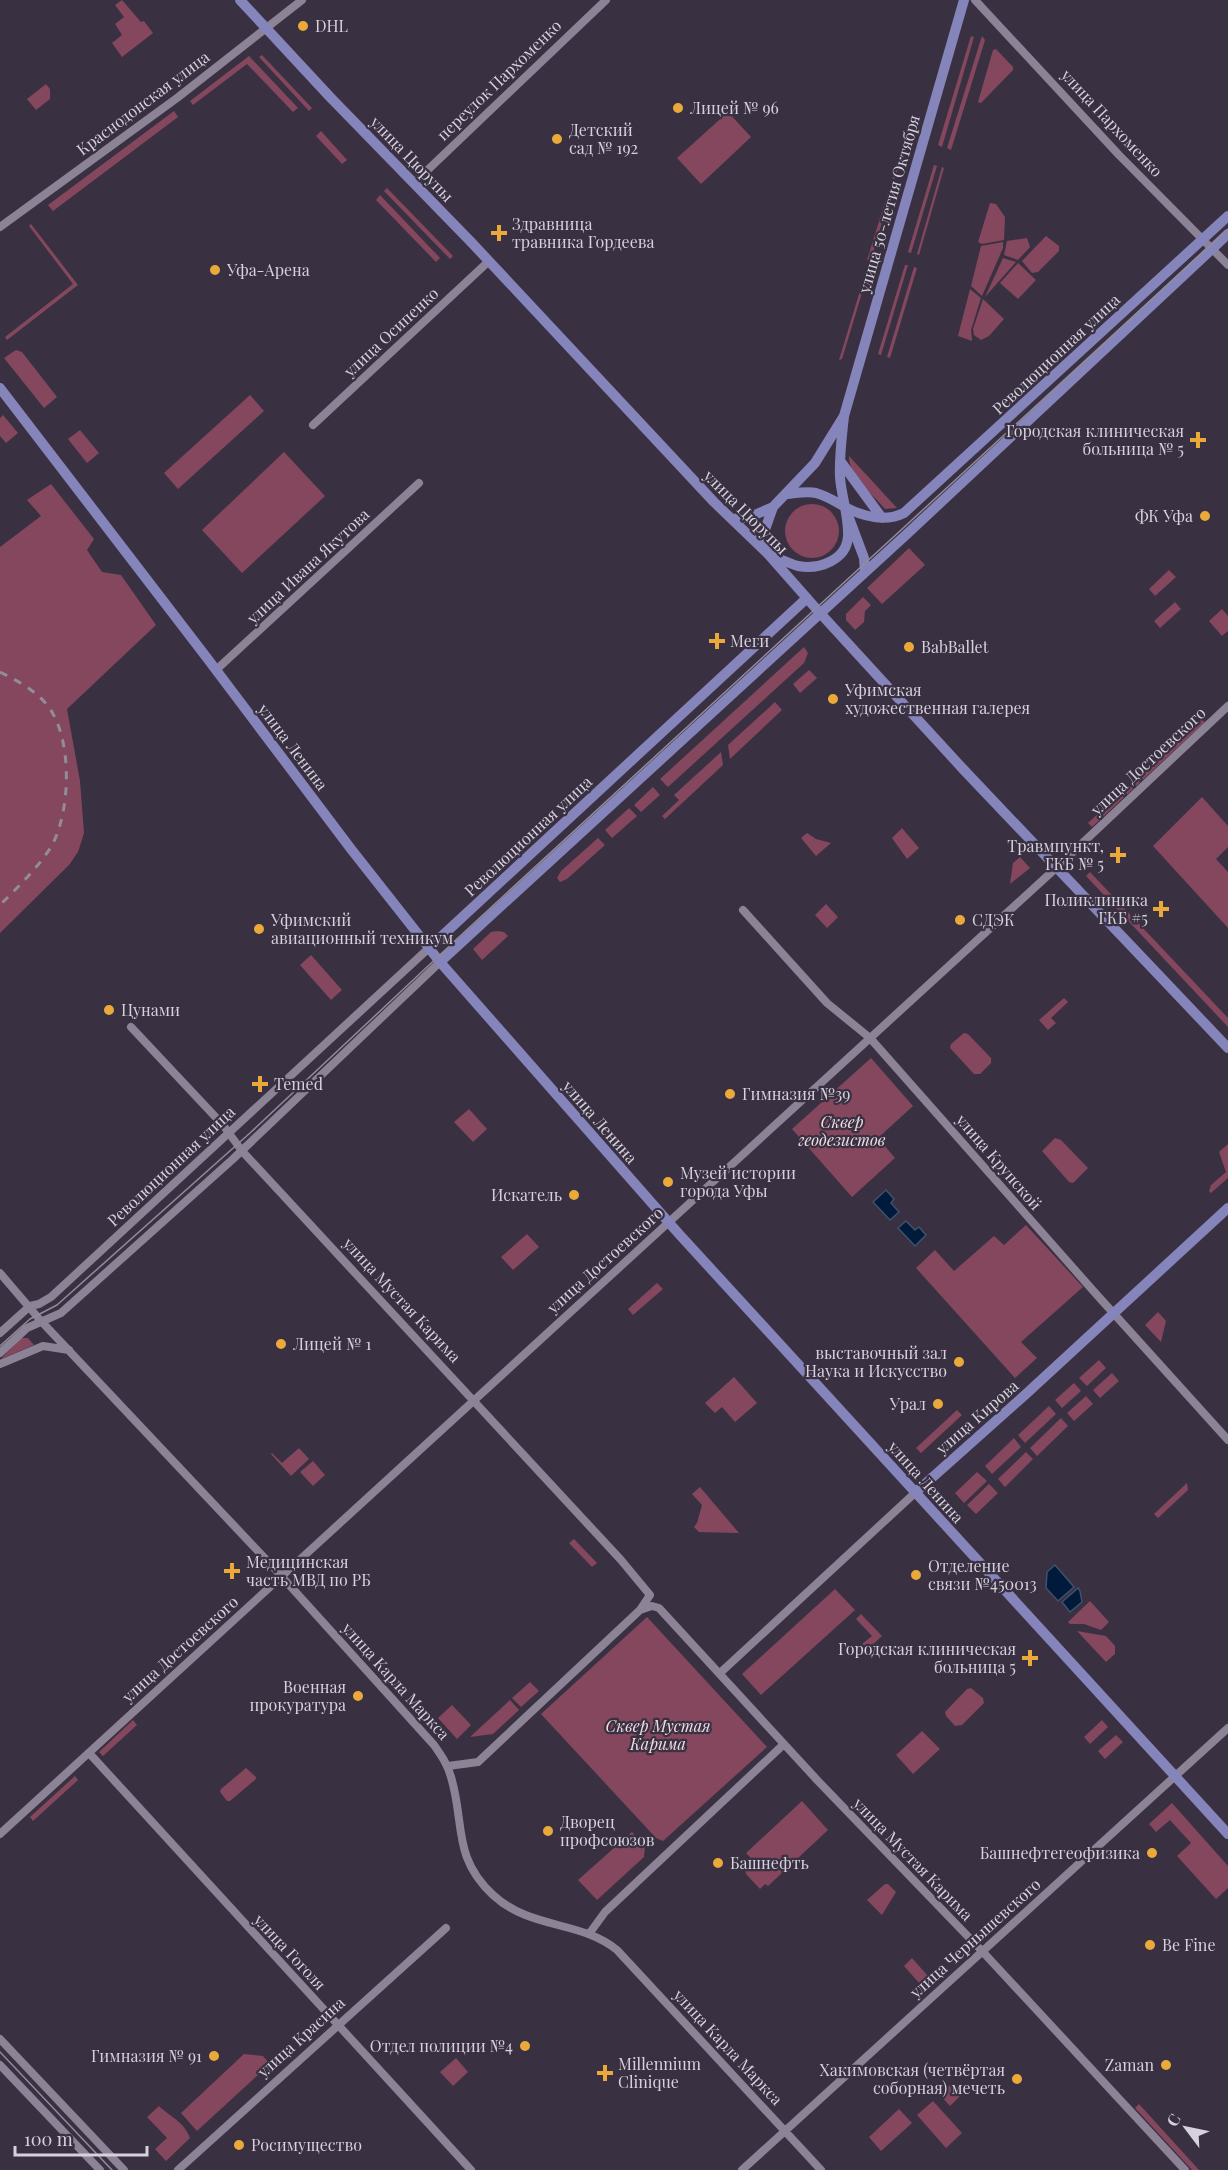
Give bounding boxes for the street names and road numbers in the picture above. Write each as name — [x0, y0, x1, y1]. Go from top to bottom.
street label: переулок Пархоменко — [432, 15, 565, 145]
street label: Краснодонская улица — [72, 46, 213, 159]
street label: улица Пархоменко — [1056, 64, 1168, 181]
street label: улица Цюрупы — [366, 111, 458, 206]
street label: улица 50-летия Октября — [853, 112, 924, 296]
street label: улица Осипенко — [338, 282, 443, 382]
street label: Революционная улица — [987, 289, 1124, 418]
street label: улица Цюрупы — [699, 464, 793, 558]
street label: улица Ивана Якутова — [241, 503, 373, 629]
street label: улица Ленина — [253, 698, 333, 794]
street label: улица Достоевского — [1085, 702, 1210, 820]
street label: Революционная улица — [459, 771, 596, 900]
street label: улица Ленина — [558, 1075, 642, 1168]
street label: Революционная улица — [102, 1101, 239, 1230]
street label: улица Крупской — [951, 1109, 1047, 1214]
street label: улица Достоевского — [541, 1202, 667, 1318]
street label: улица Мустая Карима — [338, 1232, 466, 1367]
street label: улица Кирова — [930, 1375, 1022, 1459]
street label: улица Ленина — [883, 1435, 969, 1527]
street label: улица Достоевского — [116, 1591, 242, 1707]
street label: улица Карла Маркса — [337, 1617, 455, 1744]
street label: улица Мустая Карима — [848, 1792, 978, 1925]
street label: улица Чернышевского — [904, 1873, 1045, 2003]
street label: улица Гоголя — [249, 1909, 331, 1994]
street label: улица Карла Маркса — [669, 1984, 788, 2109]
street label: улица Красина — [252, 1992, 349, 2082]

